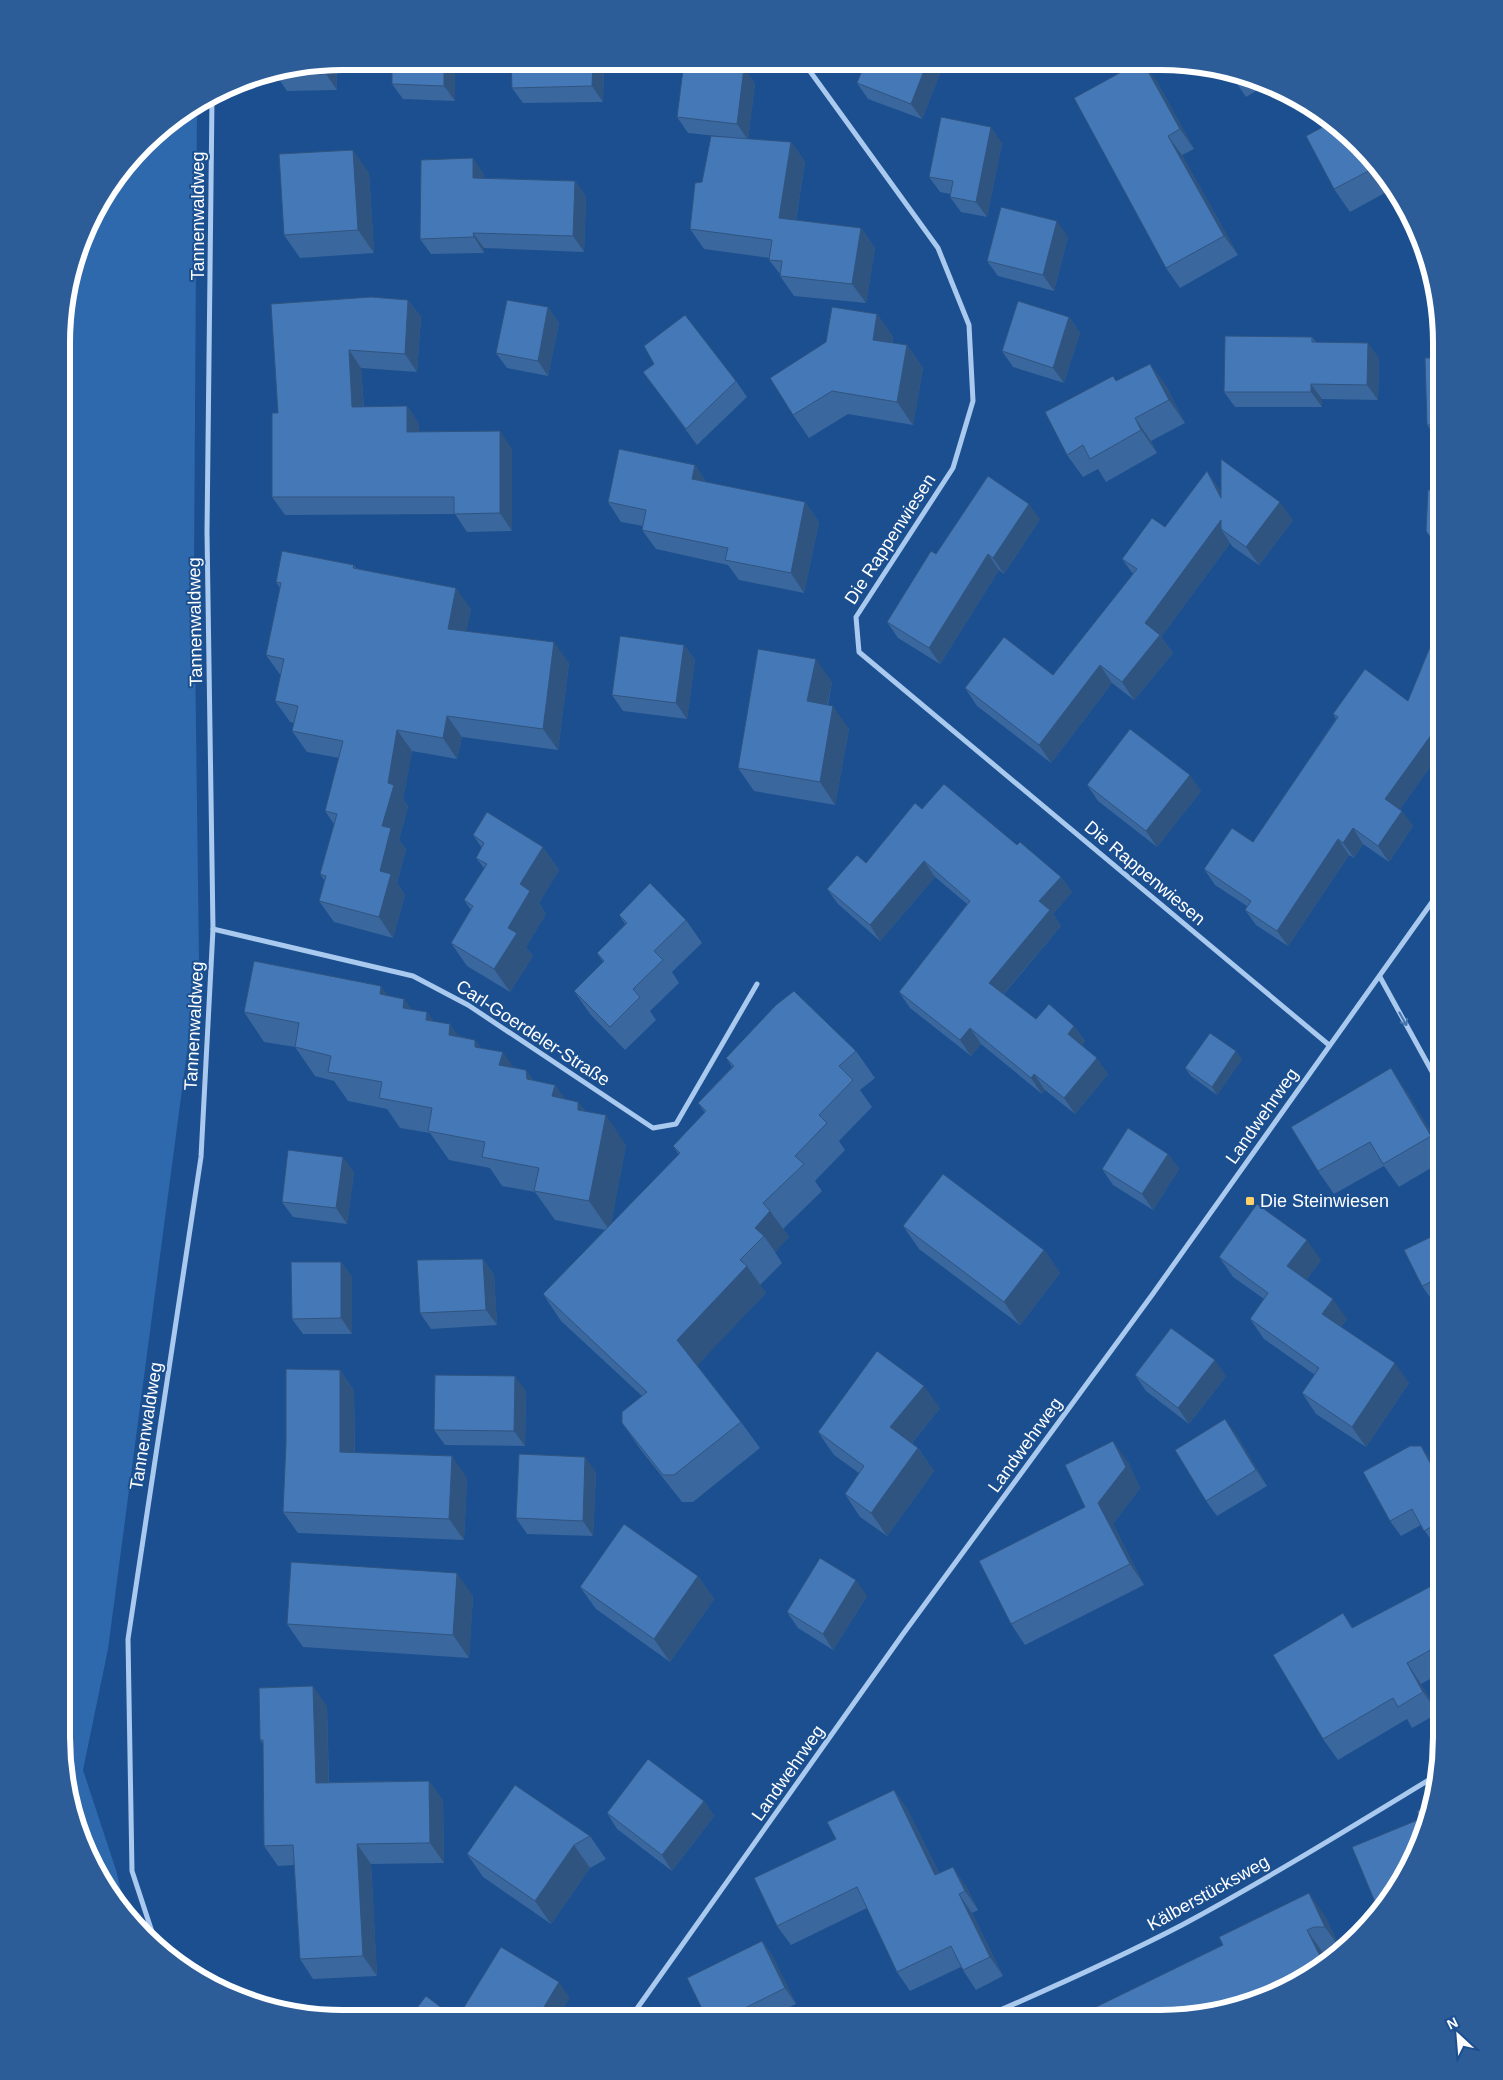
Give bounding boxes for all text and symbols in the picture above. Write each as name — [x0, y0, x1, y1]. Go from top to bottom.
street label: Tannenwaldweg — [188, 151, 208, 281]
street label: Die Rappenwiesen — [840, 470, 940, 608]
street label: Tannenwaldweg — [184, 557, 206, 687]
street label: Die Rappenwiesen — [1081, 817, 1209, 929]
street label: Tannenwaldweg — [181, 961, 207, 1091]
street label: Carl-Goerdeler-Straße — [452, 976, 614, 1090]
one-way arrow — [1399, 1012, 1409, 1026]
street label: Landwehrweg — [1222, 1064, 1302, 1168]
place label: Die Steinwiesen — [1260, 1191, 1389, 1211]
marker: Die Steinwiesen — [1244, 1195, 1256, 1207]
street label: Tannenwaldweg — [126, 1361, 166, 1491]
street label: Landwehrweg — [984, 1394, 1066, 1496]
street label: Landwehrweg — [748, 1721, 828, 1825]
street label: Kälberstücksweg — [1144, 1851, 1272, 1935]
north arrow — [1433, 2010, 1483, 2060]
text: N — [1444, 2014, 1460, 2033]

